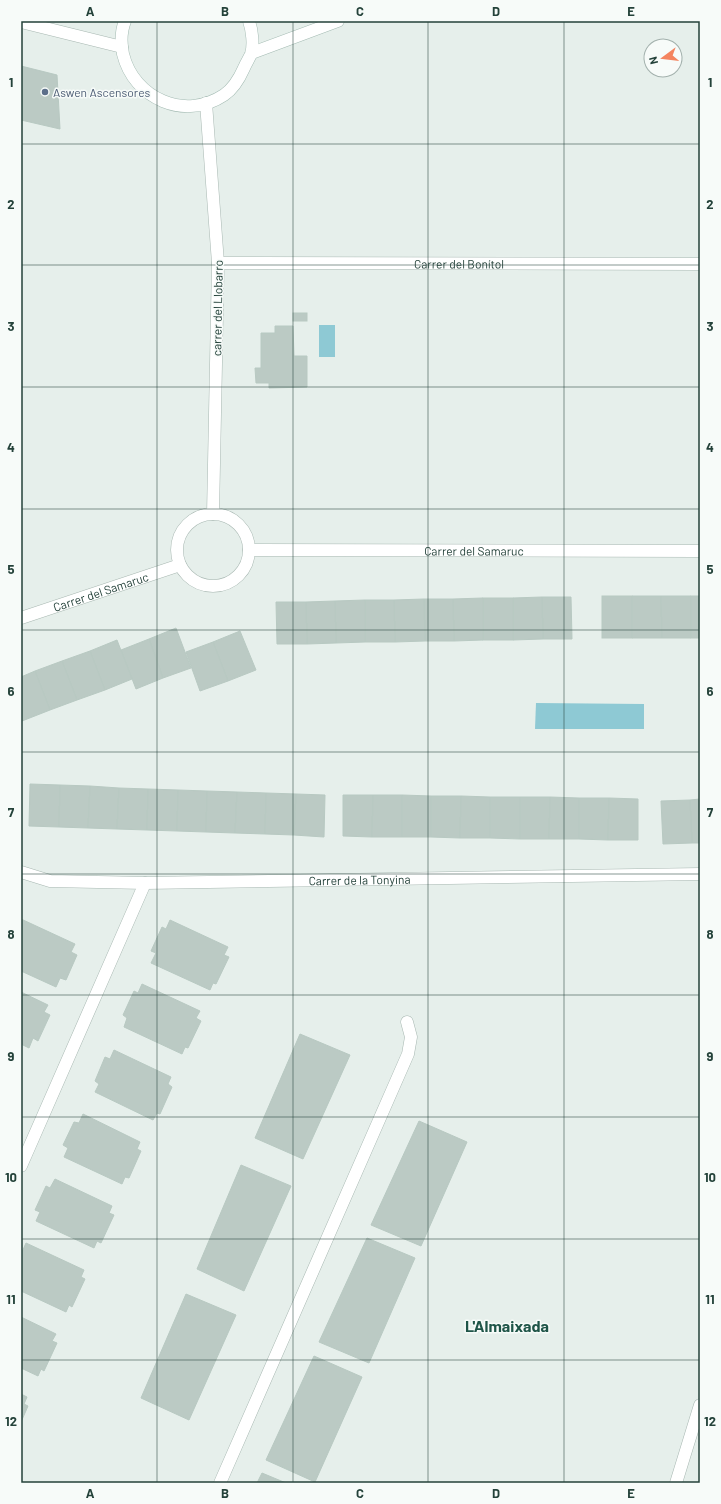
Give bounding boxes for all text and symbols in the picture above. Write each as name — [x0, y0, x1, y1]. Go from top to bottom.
text: A — [86, 3, 95, 19]
text: B — [221, 3, 229, 19]
text: C — [356, 3, 364, 19]
text: D — [492, 3, 500, 19]
text: E — [627, 3, 635, 19]
north arrow — [643, 38, 683, 78]
text: N — [646, 55, 660, 66]
text: 1 — [9, 74, 13, 90]
text: 1 — [708, 74, 712, 90]
place label: Aswen Ascensores — [53, 85, 150, 99]
marker: Aswen Ascensores — [40, 87, 50, 97]
text: 2 — [7, 196, 15, 212]
text: 2 — [706, 196, 714, 212]
street label: Carrer del Bonítol — [414, 256, 504, 271]
street label: carrer del Llobarro — [209, 260, 225, 356]
text: 3 — [7, 318, 15, 334]
text: 3 — [706, 318, 714, 334]
text: 4 — [7, 439, 15, 455]
text: 4 — [706, 439, 714, 455]
street label: Carrer del Samaruc — [424, 543, 524, 558]
text: 5 — [7, 561, 15, 577]
text: 5 — [706, 561, 714, 577]
street label: Carrer del Samaruc — [51, 569, 150, 614]
text: 6 — [8, 683, 15, 699]
text: 6 — [707, 683, 714, 699]
text: 7 — [8, 804, 15, 820]
text: 7 — [707, 804, 714, 820]
street label: Carrer de la Tonyina — [308, 872, 411, 887]
text: 8 — [7, 926, 15, 942]
text: 8 — [706, 926, 714, 942]
text: 9 — [8, 1048, 15, 1064]
text: 9 — [707, 1048, 714, 1064]
text: 10 — [5, 1169, 17, 1185]
text: 10 — [704, 1169, 716, 1185]
text: 11 — [6, 1291, 16, 1307]
text: 11 — [705, 1291, 715, 1307]
district label: L'Almaixada — [465, 1316, 549, 1335]
text: 12 — [5, 1413, 17, 1429]
text: 12 — [704, 1413, 716, 1429]
text: A — [86, 1485, 95, 1501]
text: B — [221, 1485, 229, 1501]
text: C — [356, 1485, 364, 1501]
text: D — [492, 1485, 500, 1501]
text: E — [627, 1485, 635, 1501]

